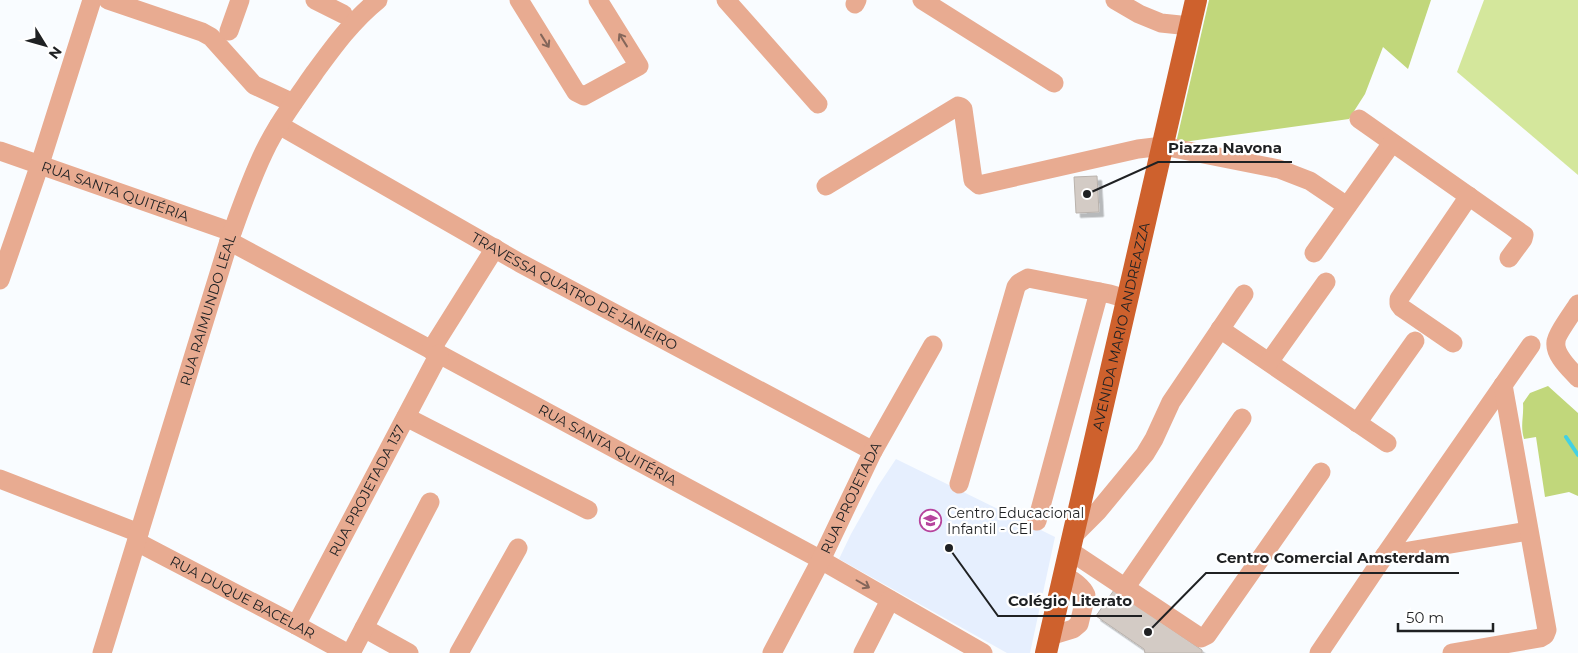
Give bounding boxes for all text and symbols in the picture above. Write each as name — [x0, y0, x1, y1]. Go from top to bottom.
north arrow — [20, 20, 70, 70]
one-way arrow — [618, 33, 628, 47]
one-way arrow — [540, 34, 550, 48]
text: N — [45, 43, 66, 63]
callout: Piazza Navona — [1158, 132, 1292, 162]
text: Piazza Navona — [1168, 138, 1282, 157]
street label: RUA SANTA QUITÉRIA — [39, 157, 192, 226]
street label: AVENIDA MARIO ANDREAZZA — [1088, 220, 1154, 432]
street label: TRAVESSA QUATRO DE JANEIRO — [468, 228, 681, 354]
street label: RUA RAIMUNDO LEAL — [176, 231, 240, 388]
street label: RUA SANTA QUITÉRIA — [535, 400, 681, 490]
street label: RUA PROJETADA 137 — [325, 422, 409, 560]
street label: RUA PROJETADA — [816, 438, 886, 557]
place label: Centro Educacional Infantil - CEI — [947, 504, 1084, 538]
school or university icon: Centro Educacional Infantil - CEI — [919, 509, 943, 533]
callout: Centro Comercial Amsterdam — [1206, 543, 1459, 573]
text: Centro Comercial Amsterdam — [1216, 548, 1450, 567]
street label: RUA DUQUE BACELAR — [167, 552, 318, 643]
one-way arrow — [856, 580, 870, 590]
callout: Colégio Literato — [998, 586, 1142, 616]
text: Colégio Literato — [1008, 591, 1132, 610]
scale bar — [1398, 600, 1493, 632]
text: 50 m — [1406, 608, 1444, 627]

